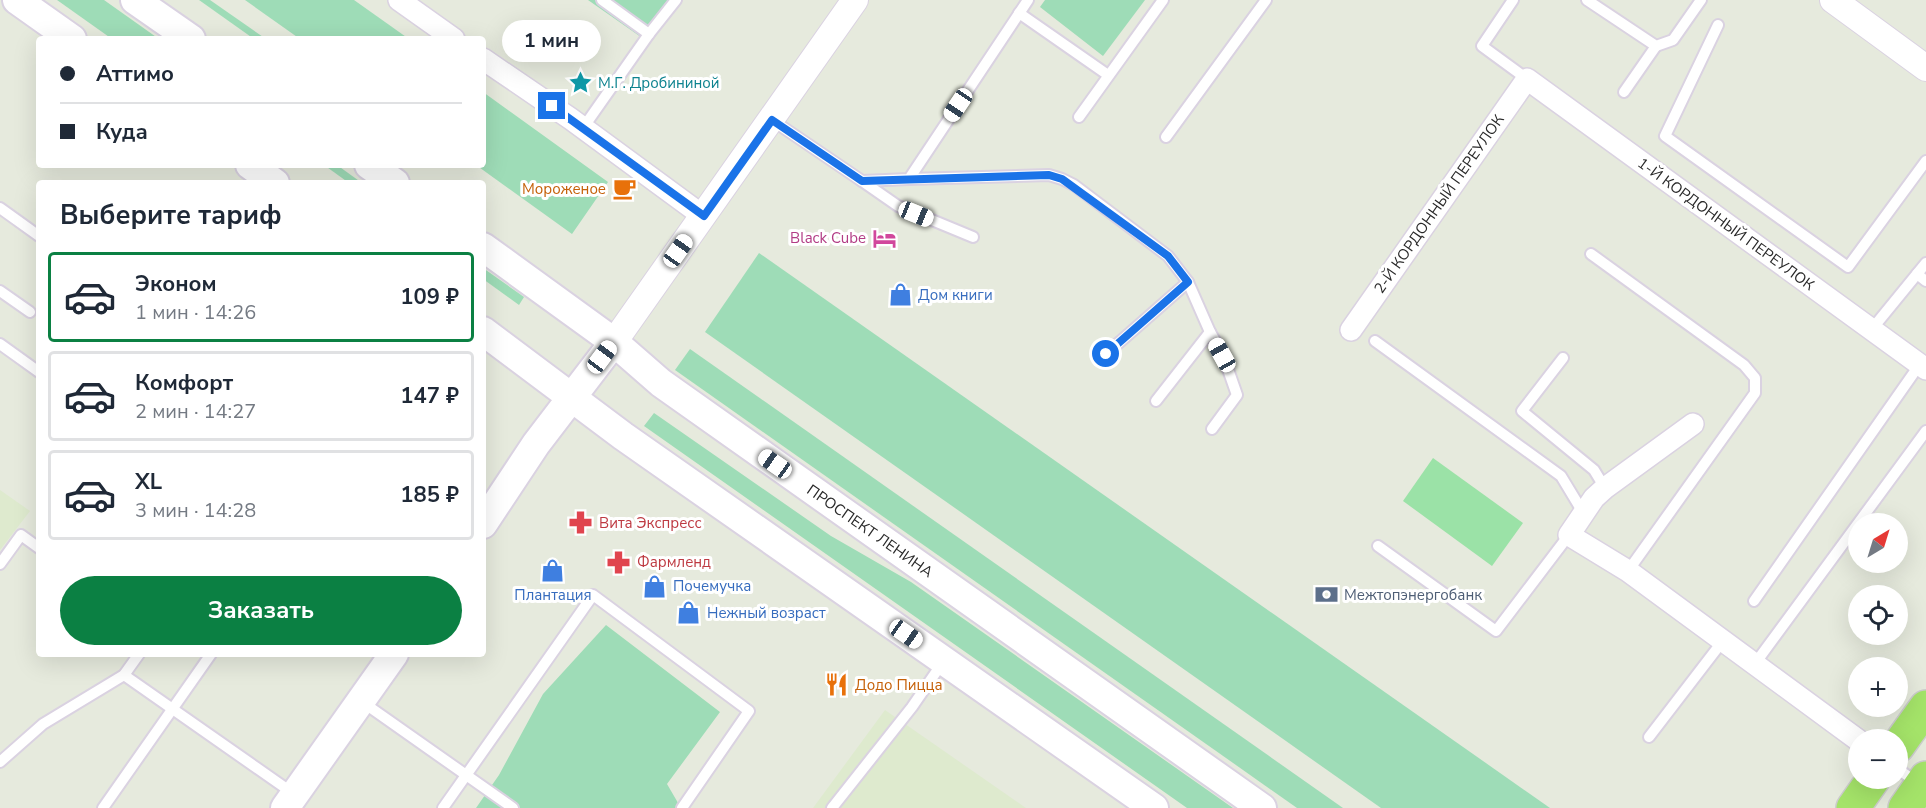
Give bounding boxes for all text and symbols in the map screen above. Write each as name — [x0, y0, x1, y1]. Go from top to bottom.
callout: 1 мин — [502, 19, 602, 61]
text: 1 мин — [524, 27, 579, 54]
text: Аттимо — [96, 59, 174, 89]
place icon: М.Г. Дробининой — [567, 70, 593, 96]
place label: М.Г. Дробининой — [598, 73, 720, 93]
car — [940, 85, 976, 125]
route end — [538, 92, 565, 119]
street label: 2-Й КОРДОННЫЙ ПЕРЕУЛОК — [1369, 110, 1509, 297]
text: Куда — [96, 117, 148, 147]
street label: 1-Й КОРДОННЫЙ ПЕРЕУЛОК — [1634, 153, 1819, 295]
cafe icon: Мороженое — [611, 176, 637, 202]
place label: Мороженое — [522, 179, 606, 199]
text: Выберите тариф — [60, 197, 282, 234]
car — [896, 199, 936, 229]
hotel icon: Black Cube — [871, 225, 897, 251]
place label: Black Cube — [790, 228, 866, 248]
car — [660, 231, 696, 271]
text: Эконом — [135, 269, 217, 299]
icon: car — [63, 270, 117, 324]
text: 109 ₽ — [400, 282, 459, 312]
shop icon: Дом книги — [887, 282, 913, 308]
place label: Дом книги — [918, 285, 993, 305]
text: 1 мин · 14:26 — [135, 299, 256, 326]
car — [1205, 335, 1239, 375]
car — [584, 337, 620, 377]
route start — [1092, 340, 1119, 367]
text: Комфорт — [135, 368, 233, 398]
icon: car — [63, 369, 117, 423]
text: 147 ₽ — [400, 381, 459, 411]
text: 2 мин · 14:27 — [135, 398, 256, 425]
car — [755, 446, 795, 482]
text: XL — [135, 467, 162, 497]
icon: car — [63, 468, 117, 522]
text: 185 ₽ — [400, 480, 459, 510]
street label: ПРОСПЕКТ ЛЕНИНА — [803, 480, 937, 582]
text: 3 мин · 14:28 — [135, 497, 256, 524]
pharmacy icon: Вита Экспресс — [568, 510, 594, 536]
place label: Вита Экспресс — [599, 513, 702, 533]
north arrow — [1848, 513, 1908, 573]
map controls — [1848, 513, 1908, 789]
pharmacy icon: Фармленд — [606, 549, 632, 575]
place label: Фармленд — [637, 552, 711, 572]
shop icon: Плантация — [540, 558, 566, 584]
shop icon: Почемучка — [642, 573, 668, 599]
button: Заказать — [60, 576, 462, 645]
place label: Почемучка — [673, 576, 751, 596]
bank icon: Межтопэнергобанк — [1313, 582, 1339, 608]
place label: Плантация — [514, 585, 592, 605]
place label: Межтопэнергобанк — [1344, 585, 1482, 605]
button: locate — [1848, 585, 1908, 645]
shop icon: Нежный возраст — [676, 600, 702, 626]
place label: Нежный возраст — [707, 603, 826, 623]
car — [886, 616, 926, 652]
button: + — [1848, 657, 1908, 717]
restaurant icon: Додо Пицца — [824, 672, 850, 698]
place label: Додо Пицца — [855, 675, 943, 695]
button: − — [1848, 729, 1908, 789]

